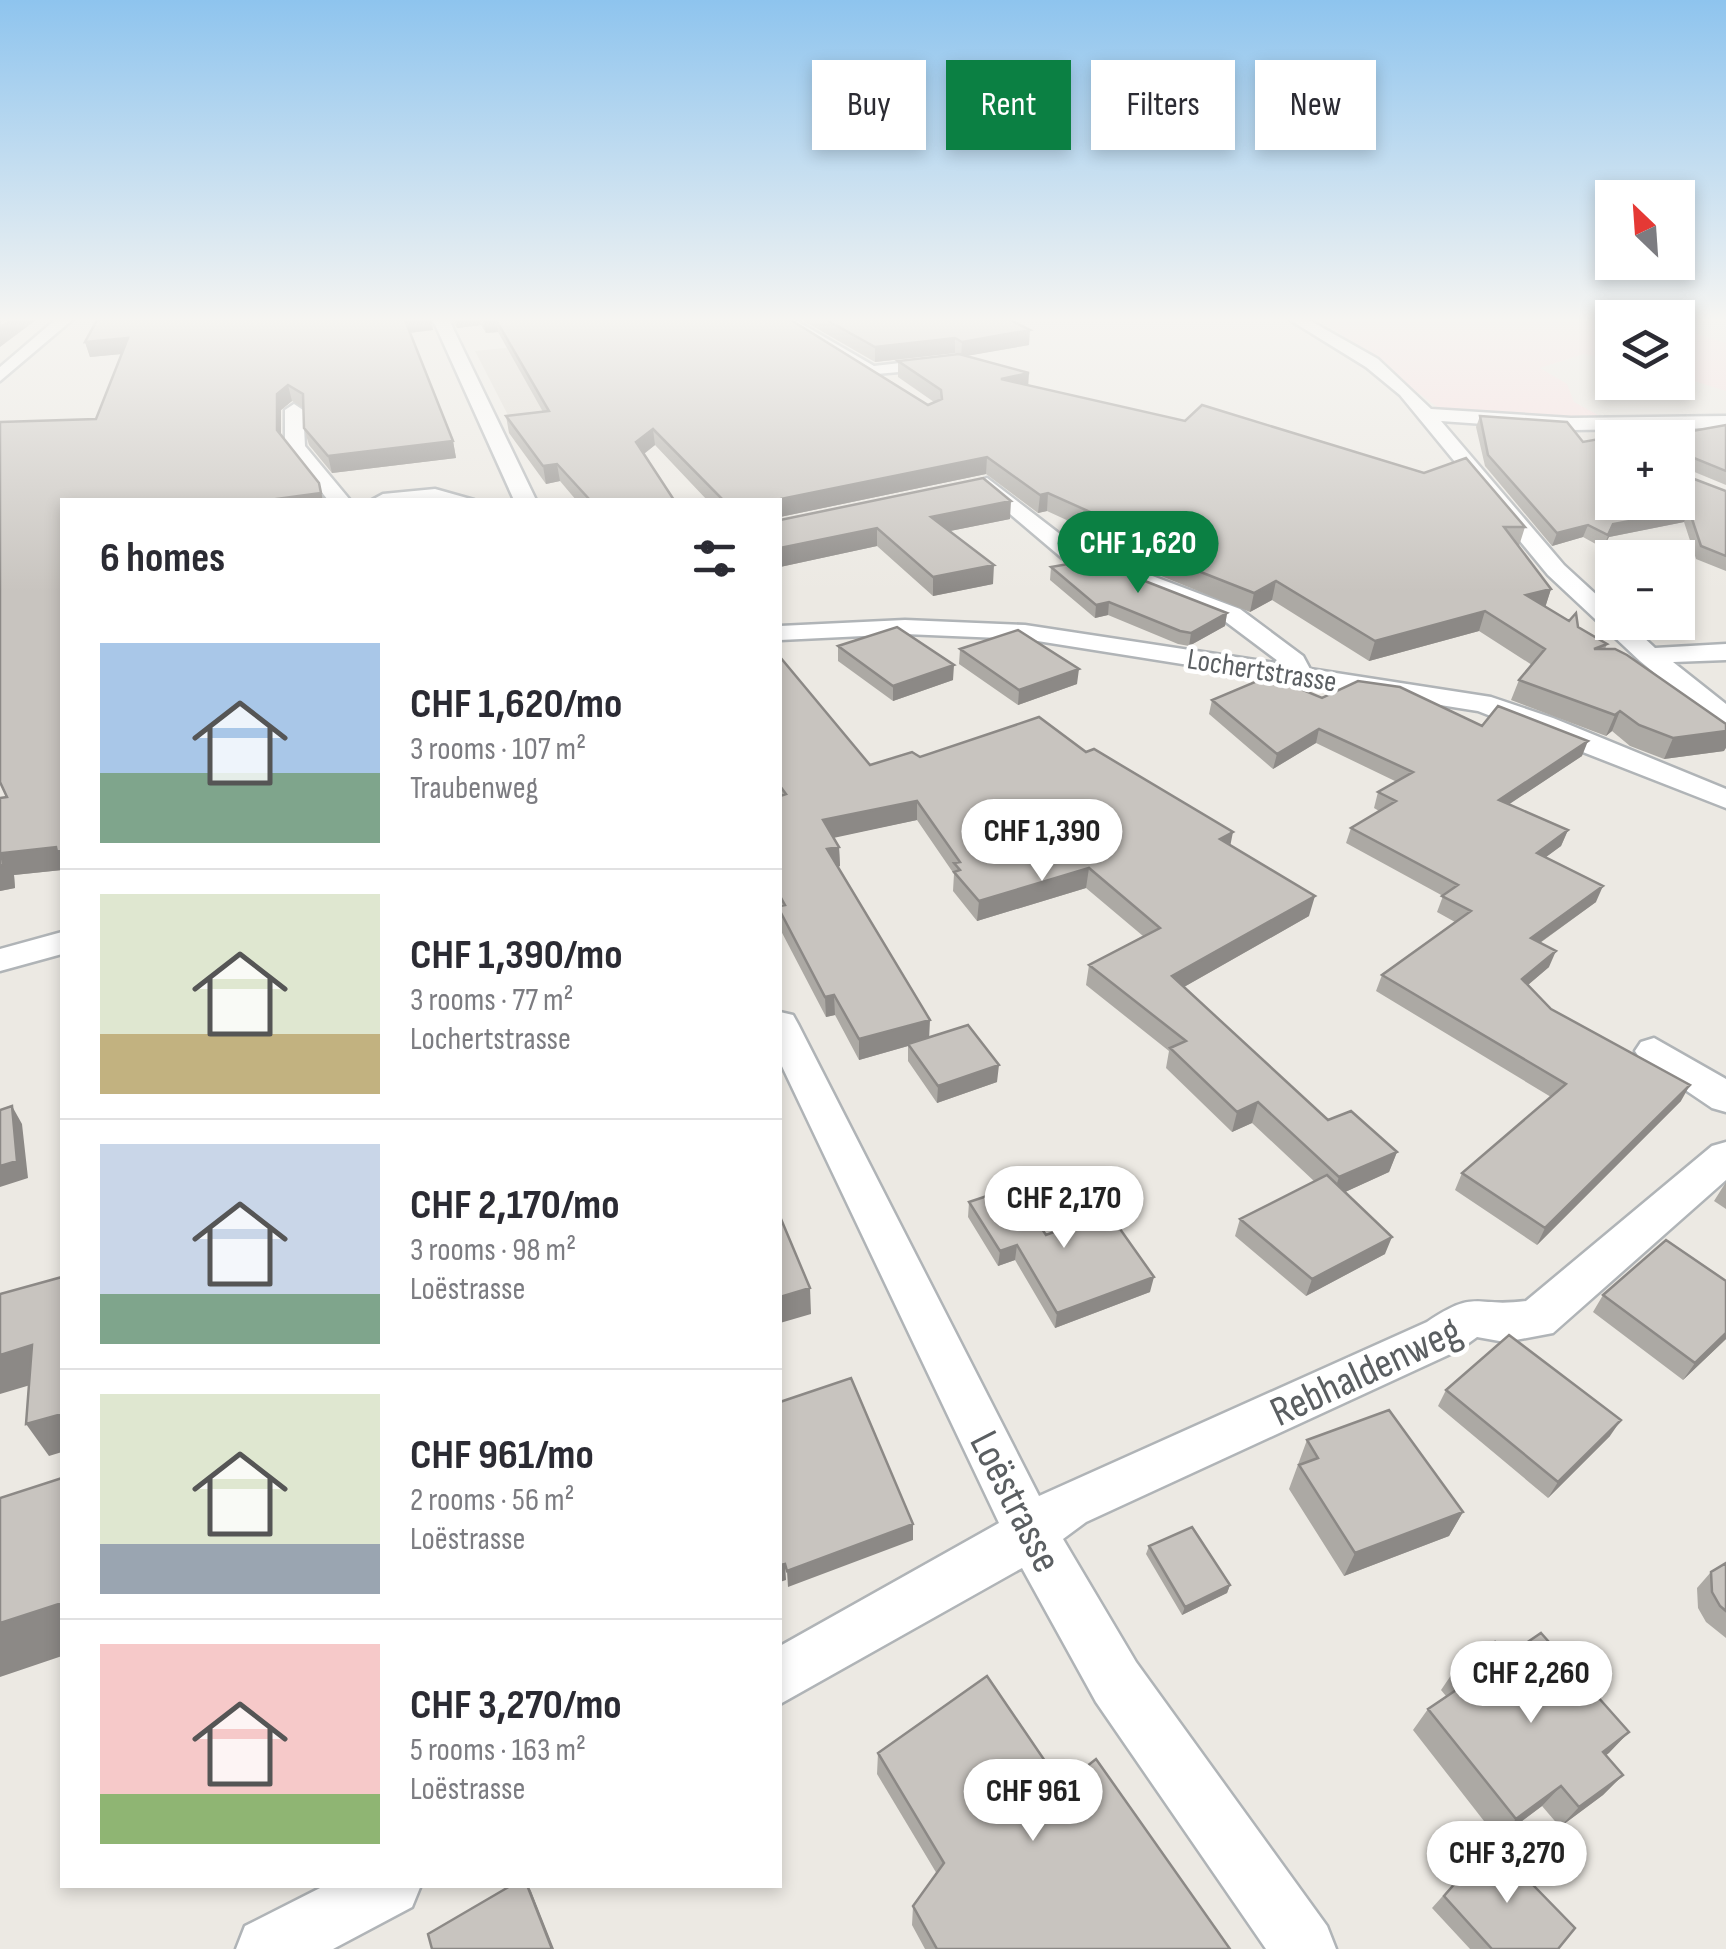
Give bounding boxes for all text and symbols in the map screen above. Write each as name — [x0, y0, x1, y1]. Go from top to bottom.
chip: Buy — [812, 60, 926, 150]
chip: Rent — [946, 60, 1071, 150]
chip: Filters — [1091, 60, 1235, 150]
chip: New — [1255, 60, 1376, 150]
north arrow — [1595, 180, 1695, 280]
map controls — [1595, 180, 1695, 640]
button: layers — [1595, 300, 1695, 400]
button: + — [1595, 420, 1695, 520]
pin: CHF 1,620 — [1024, 511, 1252, 596]
text: CHF 1,620 — [1080, 524, 1196, 563]
icon: filters — [687, 531, 742, 586]
text: 6 homes — [100, 533, 225, 584]
button: − — [1595, 540, 1695, 640]
street label: Lochertstrasse — [1185, 641, 1339, 701]
text: CHF 1,620/mo — [410, 679, 622, 730]
icon: home — [180, 683, 300, 803]
text: 3 rooms · 107 m² — [410, 730, 586, 769]
text: Traubenweg — [410, 769, 538, 808]
pin: CHF 1,390 — [928, 799, 1156, 884]
text: CHF 1,390 — [983, 812, 1101, 851]
text: CHF 1,390/mo — [410, 930, 623, 981]
icon: home — [180, 934, 300, 1054]
text: 3 rooms · 77 m² — [410, 981, 574, 1020]
text: Lochertstrasse — [410, 1020, 571, 1059]
pin: CHF 2,170 — [950, 1166, 1178, 1251]
text: CHF 2,170 — [1007, 1179, 1121, 1218]
text: CHF 2,170/mo — [410, 1180, 620, 1231]
icon: home — [180, 1184, 300, 1304]
text: 3 rooms · 98 m² — [410, 1231, 576, 1270]
text: Loëstrasse — [410, 1270, 525, 1309]
street label: Rebhaldenweg — [1263, 1306, 1470, 1439]
street label: Loëstrasse — [958, 1423, 1072, 1581]
text: CHF 961/mo — [410, 1430, 594, 1481]
icon: home — [180, 1434, 300, 1554]
text: 2 rooms · 56 m² — [410, 1481, 575, 1520]
text: Loëstrasse — [410, 1520, 525, 1559]
pin: CHF 2,260 — [1417, 1641, 1645, 1726]
text: CHF 2,260 — [1472, 1654, 1590, 1693]
text: CHF 3,270/mo — [410, 1680, 622, 1731]
icon: home — [180, 1684, 300, 1804]
text: 5 rooms · 163 m² — [410, 1731, 586, 1770]
pin: CHF 961 — [941, 1759, 1125, 1844]
text: Loëstrasse — [410, 1770, 525, 1809]
text: CHF 961 — [986, 1772, 1080, 1811]
pin: CHF 3,270 — [1393, 1821, 1621, 1906]
text: CHF 3,270 — [1449, 1834, 1565, 1873]

